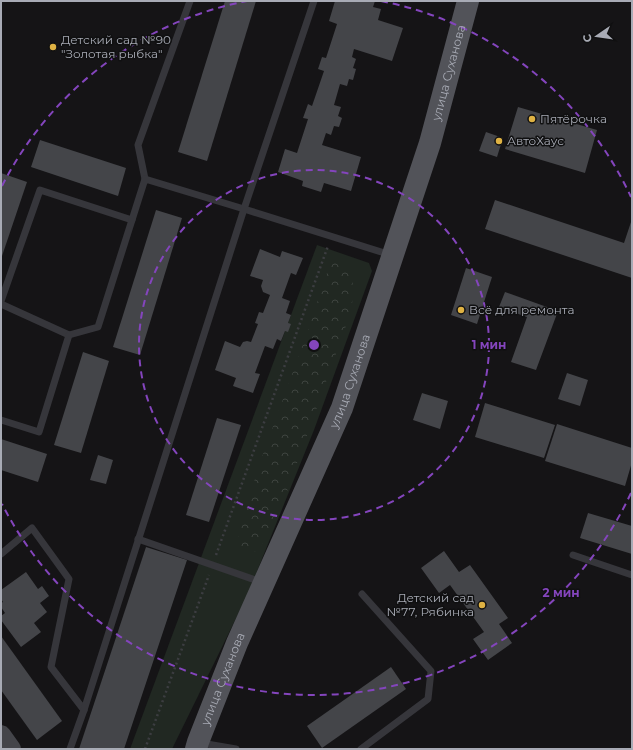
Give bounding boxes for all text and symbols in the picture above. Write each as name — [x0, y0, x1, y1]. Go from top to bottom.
north arrow — [577, 16, 617, 56]
street label: улица Суханова — [428, 23, 468, 123]
place label: Детский сад №90 "Золотая рыбка" — [61, 32, 171, 61]
text: С — [580, 33, 595, 44]
marker: Детский сад №90 "Золотая рыбка" — [48, 42, 58, 52]
place label: Пятёрочка — [540, 111, 607, 126]
marker: Пятёрочка — [527, 114, 537, 124]
place label: АвтоХаус — [507, 133, 564, 148]
marker: АвтоХаус — [494, 136, 504, 146]
place label: Всё для ремонта — [469, 302, 575, 317]
marker: Всё для ремонта — [456, 305, 466, 315]
street label: улица Суханова — [325, 332, 373, 431]
text: 1 мин — [472, 337, 506, 352]
centre of rings — [307, 338, 321, 352]
text: 2 мин — [542, 585, 580, 600]
place label: Детский сад №77, Рябинка — [386, 590, 474, 619]
marker: Детский сад №77, Рябинка — [477, 600, 487, 610]
street label: улица Суханова — [197, 630, 248, 729]

